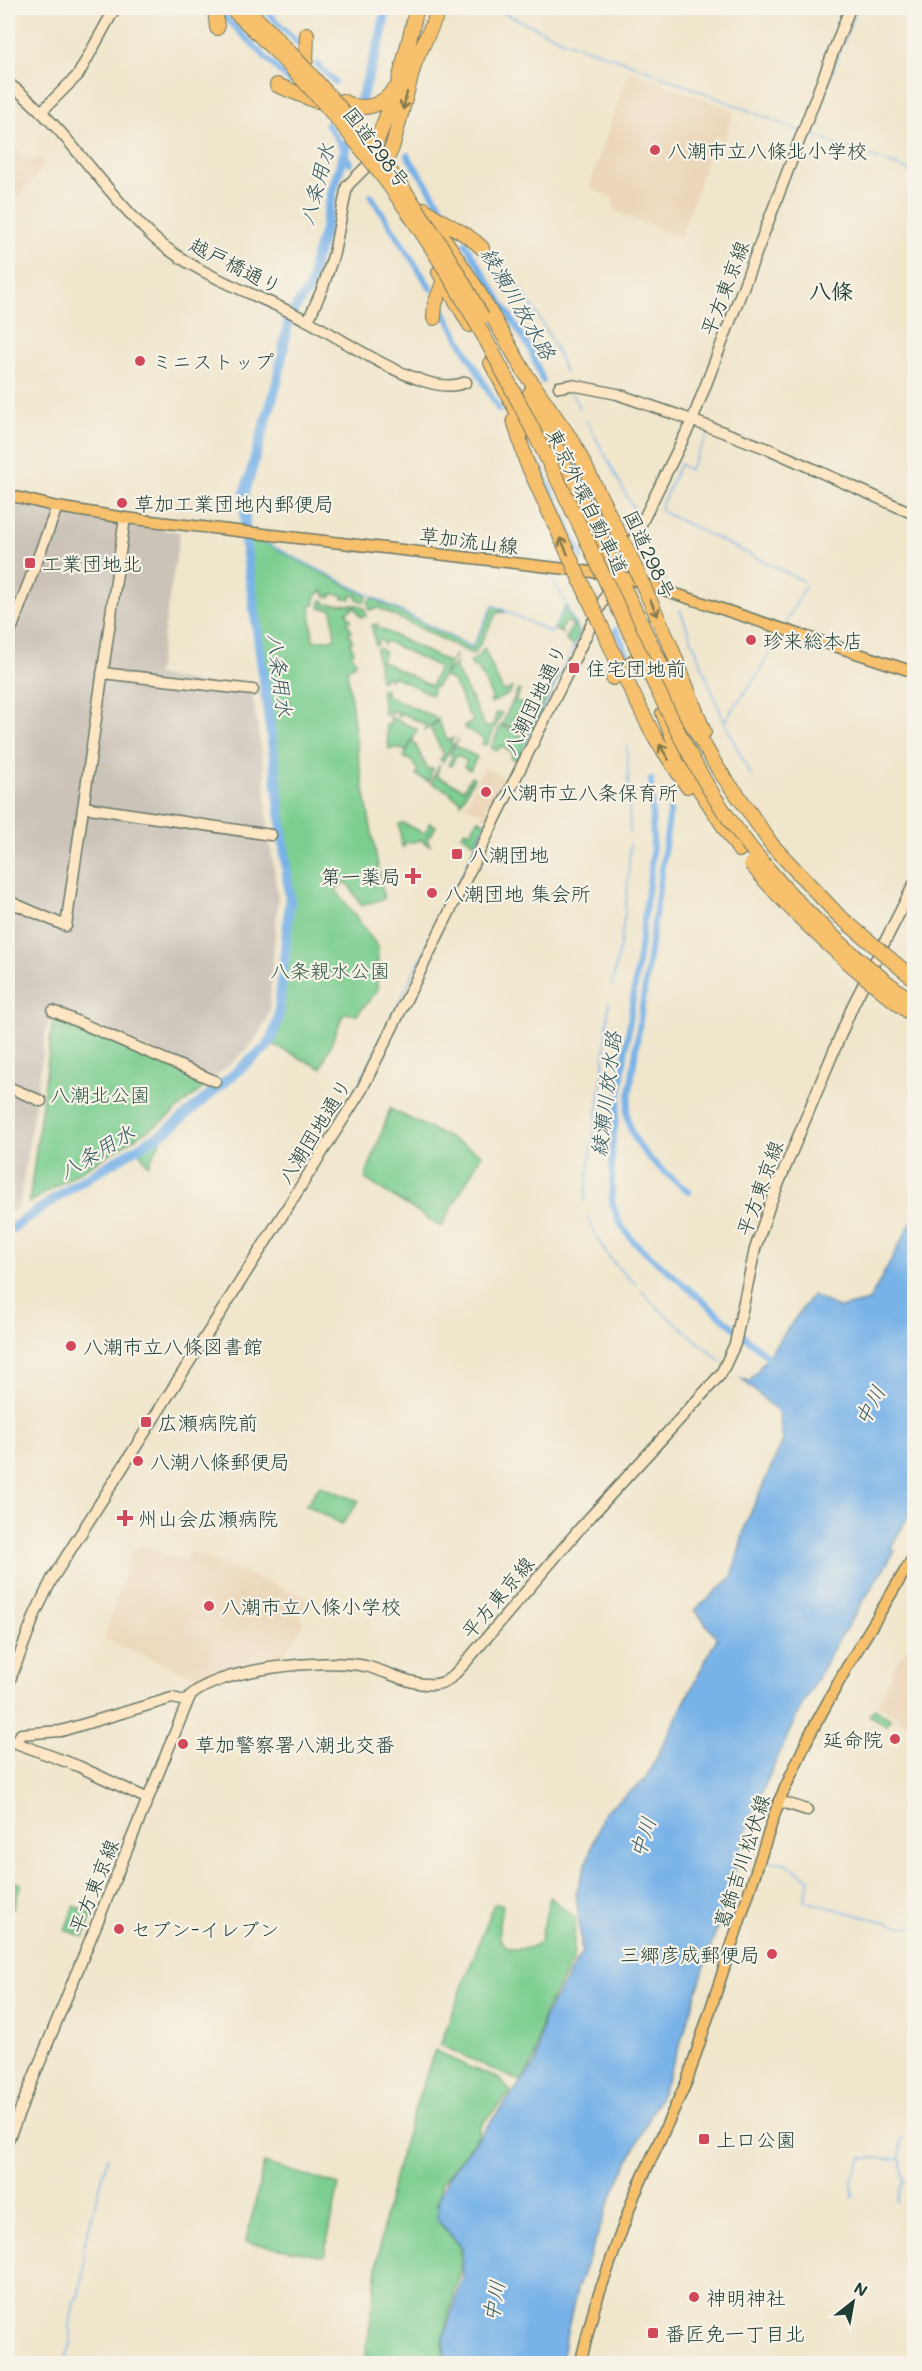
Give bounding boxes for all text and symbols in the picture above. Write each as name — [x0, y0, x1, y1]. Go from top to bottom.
one-way arrow — [399, 92, 411, 111]
street label: 国道298号 — [338, 101, 416, 193]
place label: 八潮市立八條北小学校 — [667, 137, 867, 163]
water label: 八条用水 — [292, 140, 340, 228]
marker: 八潮市立八條北小学校 — [648, 143, 662, 157]
street label: 越戸橋通り — [186, 231, 286, 299]
street label: 平方東京線 — [694, 237, 754, 339]
water label: 綾瀬川放水路 — [476, 242, 563, 365]
district label: 八條 — [809, 276, 853, 305]
place label: ミニストップ — [152, 348, 274, 374]
marker: ミニストップ — [133, 354, 147, 368]
street label: 東京外環自動車道 — [541, 423, 635, 579]
place label: 草加工業団地内郵便局 — [134, 490, 334, 516]
marker: 草加工業団地内郵便局 — [115, 496, 129, 510]
street label: 国道298号 — [618, 505, 682, 603]
street label: 草加流山線 — [418, 521, 520, 559]
one-way arrow — [558, 538, 570, 556]
place label: 工業団地北 — [42, 550, 142, 576]
marker: 工業団地北 — [23, 556, 37, 570]
one-way arrow — [648, 598, 660, 616]
place label: 珍来総本店 — [763, 627, 863, 653]
water label: 八条用水 — [262, 632, 300, 718]
marker: 珍来総本店 — [744, 633, 758, 647]
street label: 八潮団地通り — [496, 639, 572, 759]
place label: 住宅団地前 — [586, 655, 686, 681]
marker: 住宅団地前 — [567, 661, 581, 675]
one-way arrow — [657, 744, 669, 761]
place label: 八潮市立八条保育所 — [498, 779, 678, 805]
marker: 八潮市立八条保育所 — [479, 785, 493, 799]
place label: 八潮団地 — [469, 841, 549, 867]
marker: 八潮団地 — [450, 847, 464, 861]
place label: 第一薬局 — [321, 863, 401, 889]
marker: 第一薬局 — [406, 869, 420, 883]
place label: 八潮団地 集会所 — [444, 880, 590, 906]
marker: 八潮団地 集会所 — [425, 886, 439, 900]
park label: 八条親水公園 — [270, 957, 390, 983]
water label: 綾瀬川放水路 — [584, 1029, 626, 1158]
street label: 八潮団地通り — [271, 1073, 357, 1189]
park label: 八潮北公園 — [50, 1081, 150, 1107]
water label: 八条用水 — [53, 1118, 139, 1184]
street label: 平方東京線 — [730, 1137, 788, 1239]
place label: 八潮市立八條図書館 — [83, 1333, 263, 1359]
marker: 八潮市立八條図書館 — [64, 1339, 78, 1353]
water label: 中川 — [847, 1380, 891, 1430]
place label: 広瀬病院前 — [158, 1409, 258, 1435]
marker: 広瀬病院前 — [139, 1415, 153, 1429]
place label: 八潮八條郵便局 — [150, 1448, 290, 1474]
marker: 八潮八條郵便局 — [131, 1454, 145, 1468]
place label: 州山会広瀬病院 — [138, 1505, 278, 1531]
marker: 州山会広瀬病院 — [116, 1509, 134, 1527]
street label: 平方東京線 — [455, 1550, 539, 1644]
place label: 八潮市立八條小学校 — [221, 1593, 401, 1619]
marker: 八潮市立八條小学校 — [202, 1599, 216, 1613]
place label: 延命院 — [823, 1726, 883, 1752]
place label: 草加警察署八潮北交番 — [195, 1731, 395, 1757]
marker: 延命院 — [888, 1732, 902, 1746]
marker: 草加警察署八潮北交番 — [176, 1737, 190, 1751]
street label: 葛飾吉川松伏線 — [707, 1790, 775, 1932]
water label: 中川 — [623, 1813, 661, 1861]
street label: 平方東京線 — [62, 1835, 124, 1937]
place label: セブン-イレブン — [131, 1916, 279, 1942]
marker: セブン-イレブン — [112, 1922, 126, 1936]
place label: 三郷彦成郵便局 — [620, 1941, 760, 1967]
marker: 三郷彦成郵便局 — [765, 1947, 779, 1961]
place label: 上口公園 — [716, 2126, 796, 2152]
marker: 上口公園 — [697, 2132, 711, 2146]
north arrow — [823, 2272, 883, 2332]
text: N — [850, 2277, 872, 2301]
water label: 中川 — [476, 2278, 510, 2324]
place label: 神明神社 — [706, 2284, 786, 2310]
marker: 神明神社 — [687, 2290, 701, 2304]
place label: 番匠免一丁目北 — [665, 2320, 805, 2346]
marker: 番匠免一丁目北 — [646, 2326, 660, 2340]

